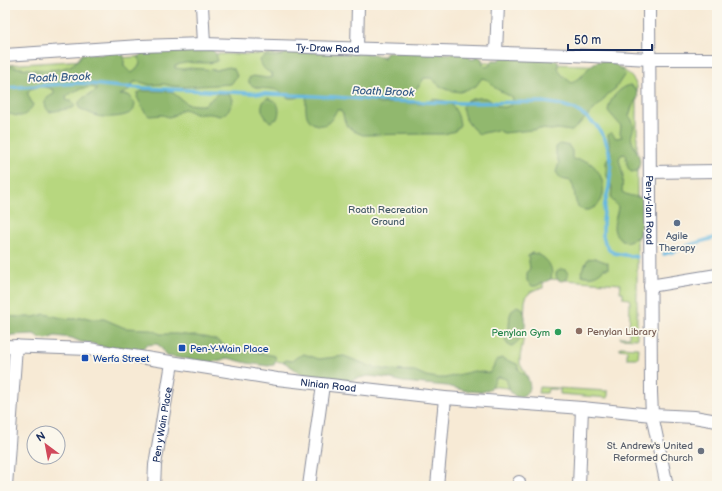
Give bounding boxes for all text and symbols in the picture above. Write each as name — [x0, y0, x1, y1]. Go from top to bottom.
scale bar — [568, 26, 652, 52]
text: 50 m — [574, 33, 601, 48]
street label: Ty-Draw Road — [296, 42, 360, 56]
water label: Roath Brook — [28, 70, 91, 85]
water label: Roath Brook — [352, 84, 415, 99]
street label: Pen-y-lan Road — [643, 175, 655, 245]
park label: Roath Recreation Ground — [348, 204, 428, 228]
marker: Agile Therapy — [672, 218, 682, 228]
place label: Agile Therapy — [659, 230, 696, 254]
marker: Penylan Library — [574, 326, 584, 336]
place label: Penylan Library — [587, 326, 657, 338]
place label: Penylan Gym — [492, 327, 550, 339]
marker: Penylan Gym — [553, 327, 563, 337]
marker: Pen-Y-Wain Place — [177, 343, 187, 353]
place label: Pen-Y-Wain Place — [190, 343, 269, 355]
marker: Werfa Street — [80, 353, 90, 363]
place label: Werfa Street — [93, 353, 149, 365]
street label: Ninian Road — [300, 377, 357, 395]
street label: Pen y Wain Place — [151, 386, 175, 463]
north arrow — [26, 425, 66, 465]
text: N — [34, 429, 48, 445]
place label: St. Andrew's United Reformed Church — [607, 440, 693, 464]
marker: St. Andrew's United Reformed Church — [696, 446, 706, 456]

